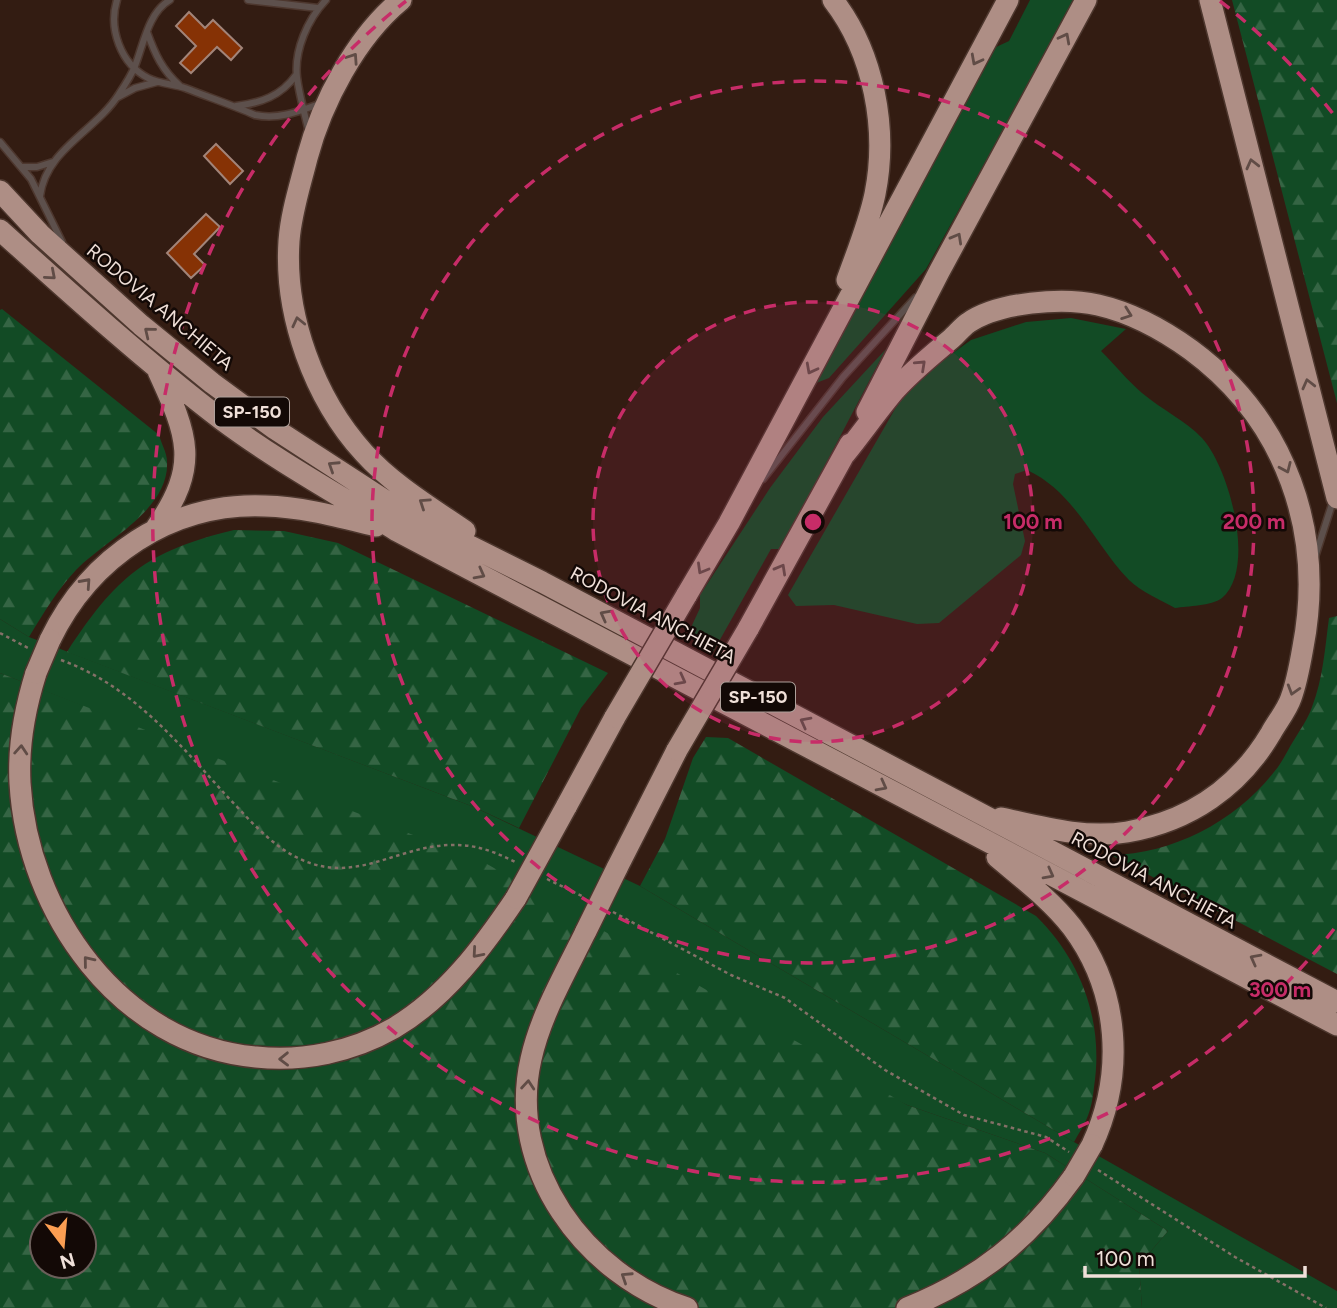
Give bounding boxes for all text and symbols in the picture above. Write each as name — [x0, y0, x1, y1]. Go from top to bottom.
one-way arrow — [1057, 33, 1071, 46]
one-way arrow — [344, 53, 357, 66]
one-way arrow — [971, 53, 984, 66]
one-way arrow — [1246, 158, 1260, 170]
one-way arrow — [949, 233, 962, 246]
street label: RODOVIA ANCHIETA — [82, 239, 238, 375]
one-way arrow — [43, 267, 56, 279]
one-way arrow — [1121, 305, 1133, 319]
one-way arrow — [292, 316, 306, 328]
one-way arrow — [145, 328, 158, 340]
one-way arrow — [913, 360, 926, 373]
one-way arrow — [806, 362, 819, 374]
one-way arrow — [1302, 378, 1316, 390]
road number: SP-150 — [215, 398, 289, 426]
one-way arrow — [1278, 461, 1292, 473]
one-way arrow — [327, 462, 340, 475]
one-way arrow — [419, 499, 432, 512]
text: 100 m — [1003, 509, 1063, 534]
text: 200 m — [1223, 509, 1285, 534]
centre of rings — [801, 510, 825, 534]
one-way arrow — [697, 561, 710, 574]
street label: RODOVIA ANCHIETA — [566, 562, 740, 668]
one-way arrow — [773, 564, 786, 576]
one-way arrow — [472, 566, 485, 579]
one-way arrow — [78, 578, 90, 591]
one-way arrow — [599, 610, 612, 624]
one-way arrow — [674, 672, 686, 685]
road number: SP-150 — [721, 682, 795, 712]
one-way arrow — [1286, 684, 1301, 696]
one-way arrow — [800, 717, 813, 730]
one-way arrow — [13, 744, 28, 755]
one-way arrow — [875, 778, 887, 791]
street label: RODOVIA ANCHIETA — [1067, 827, 1241, 933]
one-way arrow — [1041, 865, 1054, 879]
one-way arrow — [473, 945, 485, 958]
one-way arrow — [1250, 954, 1262, 967]
one-way arrow — [84, 957, 96, 970]
text: 300 m — [1249, 977, 1311, 1002]
one-way arrow — [278, 1051, 289, 1066]
one-way arrow — [520, 1079, 535, 1090]
north arrow — [28, 1210, 98, 1280]
scale bar — [1085, 1234, 1306, 1278]
text: 100 m — [1096, 1246, 1155, 1271]
text: N — [57, 1248, 78, 1274]
one-way arrow — [621, 1272, 634, 1285]

